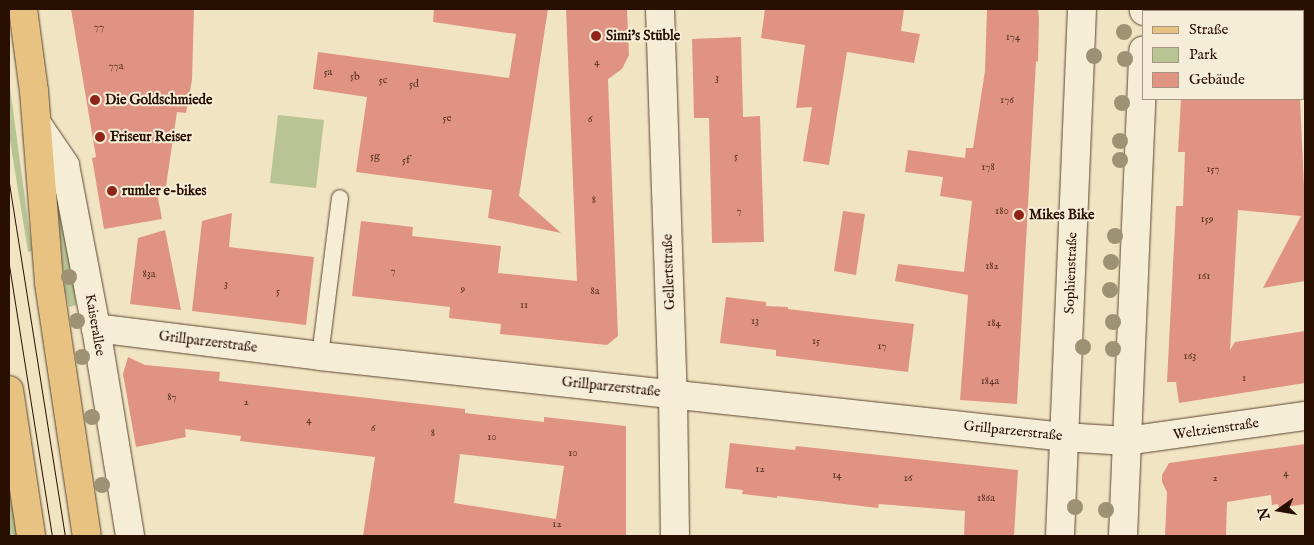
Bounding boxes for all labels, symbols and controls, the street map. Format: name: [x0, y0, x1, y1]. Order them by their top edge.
legend: [1142, 10, 1304, 100]
house number: 77: [94, 20, 104, 34]
text: Straße: [1189, 20, 1228, 39]
place label: Simi's Stüble: [606, 28, 680, 44]
marker: Simi's Stüble: [590, 30, 602, 42]
house number: 174: [1006, 30, 1020, 44]
text: Park: [1189, 45, 1218, 64]
house number: 4: [594, 55, 600, 69]
house number: 77a: [108, 59, 124, 73]
house number: 5a: [324, 65, 332, 79]
house number: 5b: [350, 69, 360, 83]
text: Gebäude: [1189, 70, 1245, 89]
house number: 3: [715, 71, 719, 85]
house number: 5c: [379, 73, 387, 87]
house number: 5d: [409, 77, 419, 91]
place label: Die Goldschmiede: [105, 92, 212, 108]
house number: 176: [1000, 93, 1014, 107]
marker: Die Goldschmiede: [89, 94, 101, 106]
house number: 5e: [442, 111, 452, 125]
house number: 6: [588, 112, 592, 126]
place label: Friseur Reiser: [110, 129, 192, 145]
marker: Friseur Reiser: [94, 131, 106, 143]
house number: 5g: [370, 149, 380, 163]
house number: 5: [734, 149, 738, 163]
house number: 5f: [402, 153, 410, 167]
house number: 178: [981, 160, 995, 174]
house number: 157: [1206, 162, 1220, 176]
place label: rumler e-bikes: [122, 183, 206, 199]
marker: rumler e-bikes: [106, 185, 118, 197]
house number: 8: [592, 193, 596, 207]
house number: 7: [736, 204, 742, 218]
house number: 180: [995, 204, 1009, 218]
place label: Mikes Bike: [1029, 207, 1095, 223]
marker: Mikes Bike: [1013, 209, 1025, 221]
house number: 159: [1201, 212, 1213, 226]
street label: Sophienstraße: [1061, 232, 1081, 314]
street label: Gellertstraße: [659, 234, 679, 310]
house number: 182: [985, 259, 999, 273]
house number: 7: [390, 264, 396, 278]
house number: 83a: [142, 267, 156, 281]
house number: 161: [1198, 269, 1210, 283]
house number: 3: [224, 277, 228, 291]
house number: 9: [461, 282, 465, 296]
house number: 5: [276, 284, 280, 298]
house number: 8a: [590, 284, 600, 298]
street label: Kaiserallee: [81, 293, 109, 357]
house number: 11: [520, 298, 528, 312]
house number: 13: [751, 314, 759, 328]
house number: 184: [987, 316, 1001, 330]
street label: Grillparzerstraße: [158, 328, 258, 356]
house number: 15: [812, 334, 820, 348]
house number: 17: [877, 339, 887, 353]
house number: 163: [1184, 349, 1196, 363]
house number: 1: [1242, 371, 1246, 385]
street label: Grillparzerstraße: [561, 373, 661, 401]
house number: 184a: [981, 374, 999, 388]
house number: 87: [167, 390, 177, 404]
house number: 2: [243, 395, 249, 409]
house number: 4: [306, 413, 312, 427]
street label: Weltzienstraße: [1172, 415, 1260, 443]
street label: Grillparzerstraße: [963, 417, 1063, 445]
house number: 6: [371, 421, 375, 435]
house number: 8: [431, 426, 435, 440]
house number: 10: [487, 430, 497, 444]
house number: 10: [568, 446, 578, 460]
house number: 12: [755, 462, 765, 476]
house number: 4: [1283, 466, 1289, 480]
house number: 14: [832, 468, 842, 482]
house number: 16: [904, 471, 912, 485]
house number: 2: [1212, 471, 1218, 485]
north arrow: [1254, 485, 1304, 535]
house number: 186a: [977, 491, 995, 505]
text: N: [1254, 505, 1275, 521]
house number: 12: [552, 517, 562, 531]

